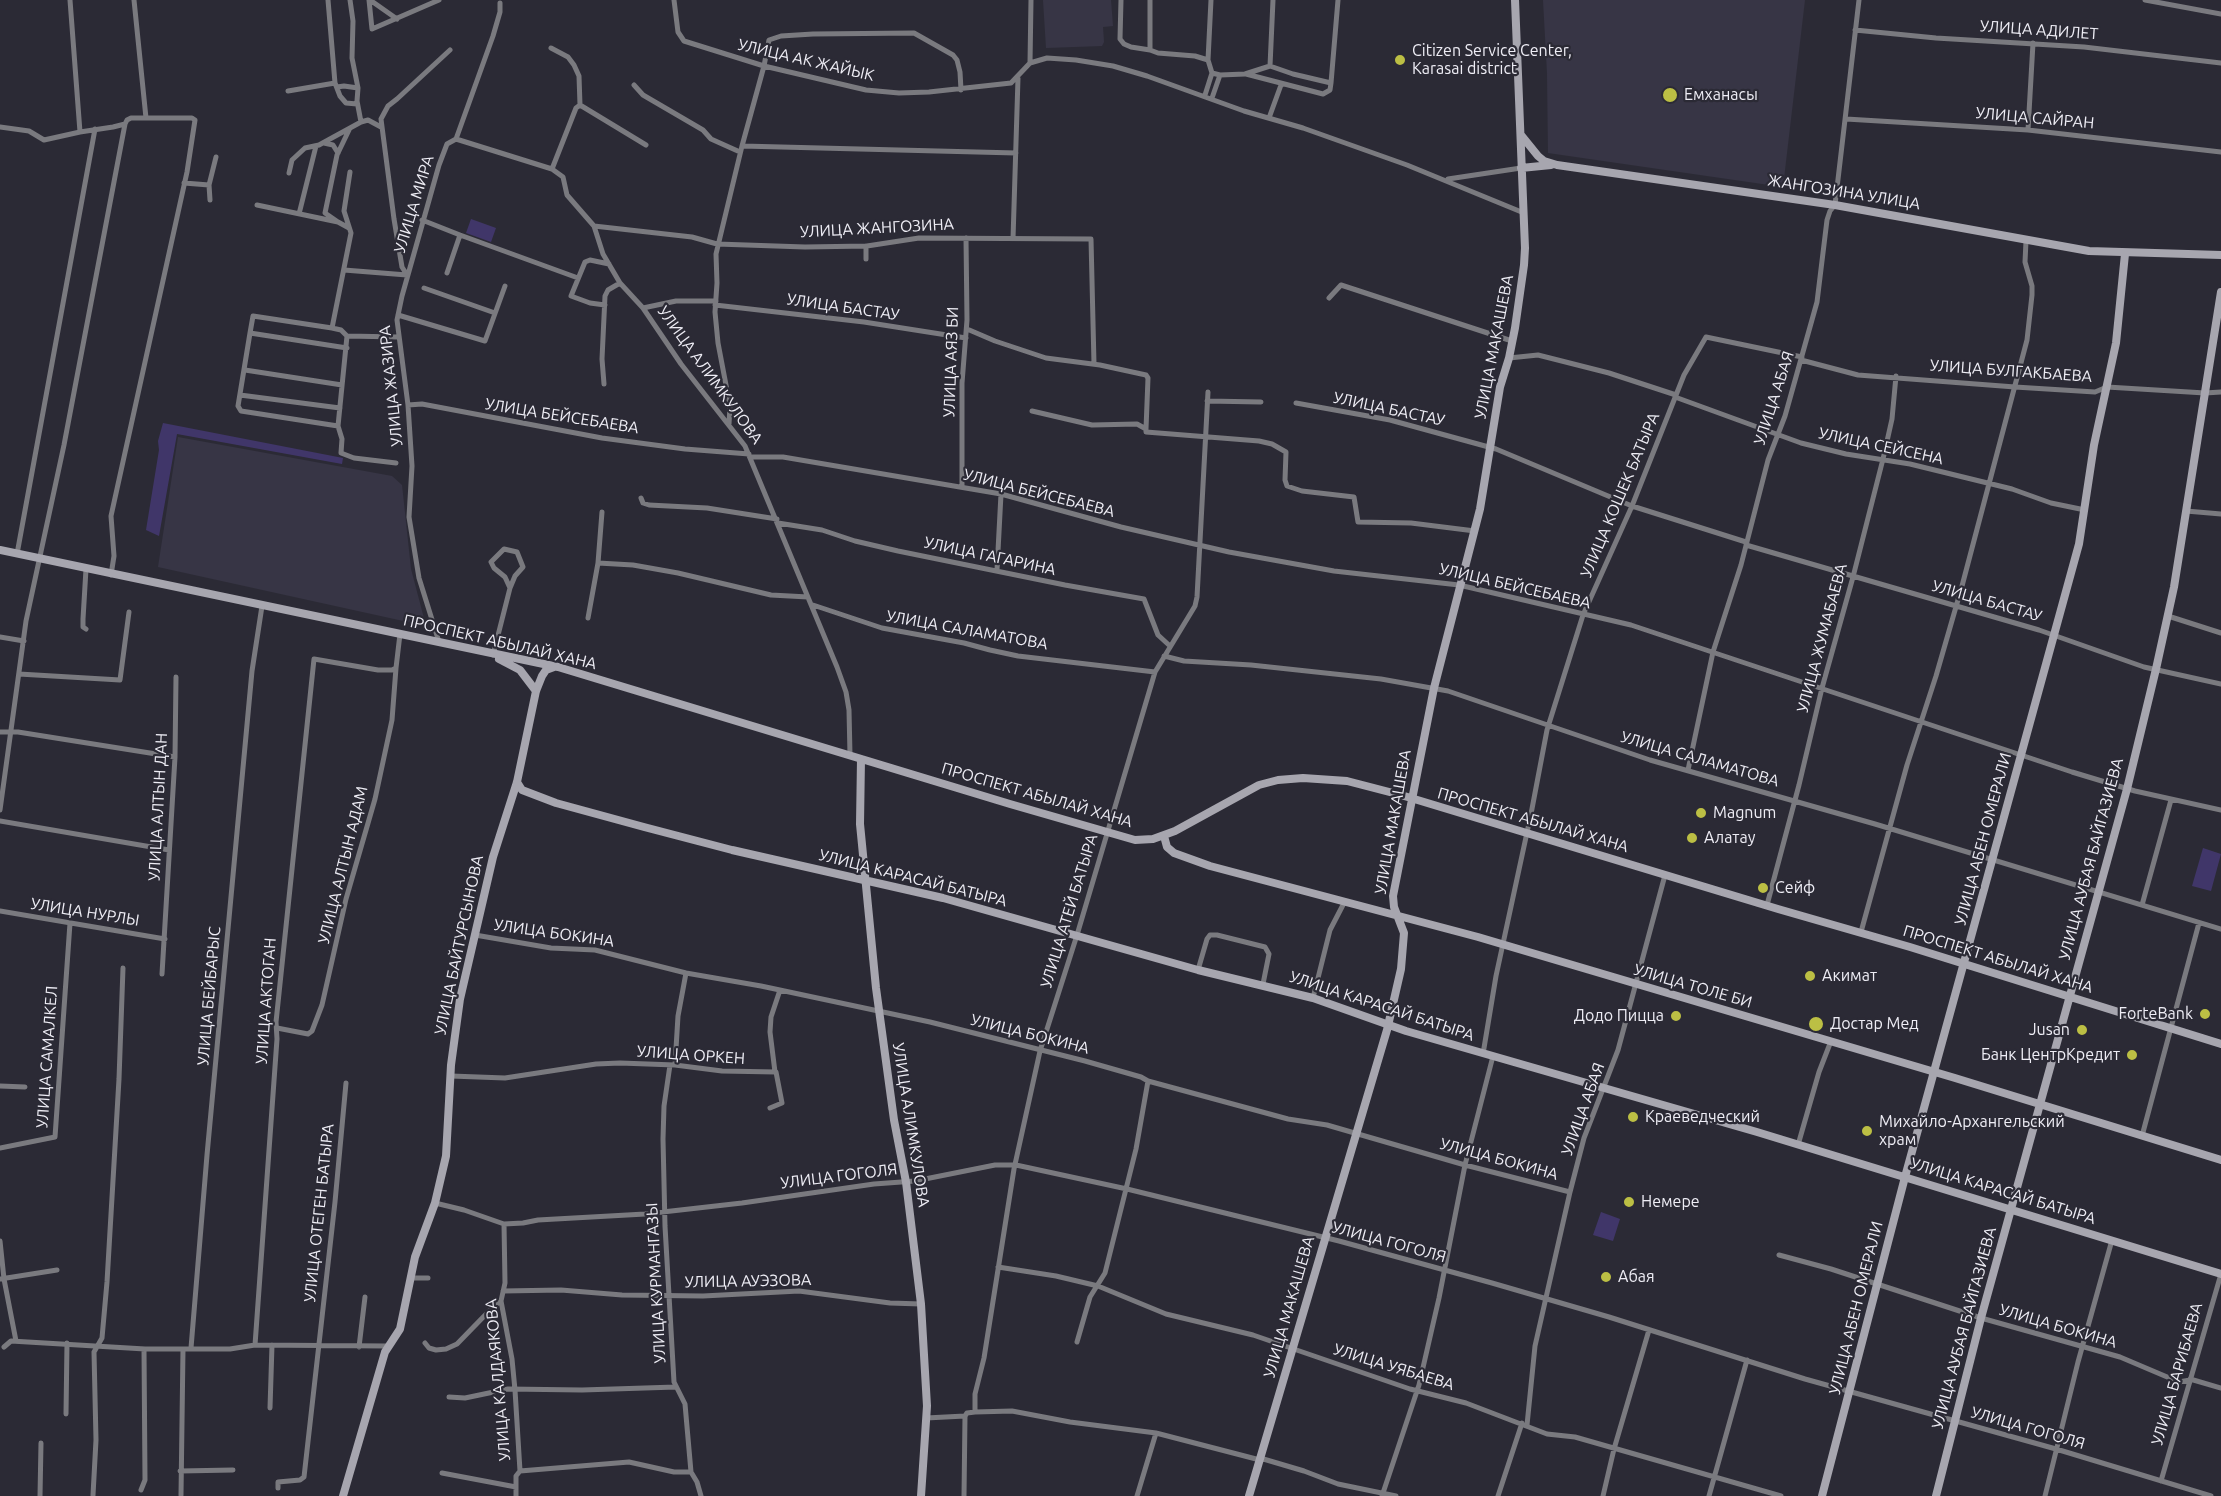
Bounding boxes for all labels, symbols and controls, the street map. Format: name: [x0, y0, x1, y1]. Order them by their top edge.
street label: УЛИЦА АДИЛЕТ: [1979, 16, 2099, 44]
street label: УЛИЦА АК ЖАЙЫК: [736, 35, 876, 85]
place label: Citizen Service Center, Karasai district: [1412, 41, 1572, 79]
marker: Citizen Service Center, Karasai district: [1393, 53, 1407, 67]
place label: Емханасы: [1684, 85, 1758, 105]
marker: Емханасы: [1661, 86, 1679, 104]
street label: УЛИЦА САЙРАН: [1975, 103, 2095, 133]
street label: УЛИЦА МИРА: [390, 153, 438, 255]
street label: ЖАНГОЗИНА УЛИЦА: [1766, 170, 1922, 214]
street label: УЛИЦА ЖАНГОЗИНА: [800, 214, 954, 242]
street label: УЛИЦА МАКАШЕВА: [1471, 273, 1517, 421]
street label: УЛИЦА БАСТАУ: [786, 290, 900, 324]
street label: УЛИЦА АЛИМКУЛОВА: [653, 302, 767, 448]
street label: УЛИЦА АЯЗ БИ: [939, 306, 963, 418]
street label: УЛИЦА ЖАЗИРА: [375, 325, 407, 447]
street label: УЛИЦА АБАЯ: [1750, 349, 1798, 447]
street label: УЛИЦА БУЛГАКБАЕВА: [1929, 356, 2093, 386]
street label: УЛИЦА БАСТАУ: [1332, 388, 1446, 430]
street label: УЛИЦА БЕЙСЕБАЕВА: [484, 394, 640, 438]
street label: УЛИЦА КОШЕК БАТЫРА: [1577, 410, 1663, 580]
street label: УЛИЦА СЕЙСЕНА: [1817, 423, 1945, 469]
street label: УЛИЦА БЕЙСЕБАЕВА: [961, 465, 1117, 521]
street label: УЛИЦА ГАГАРИНА: [922, 533, 1058, 579]
street label: УЛИЦА БЕЙСЕБАЕВА: [1437, 559, 1593, 613]
street label: УЛИЦА ЖУМАБАЕВА: [1793, 561, 1851, 715]
street label: УЛИЦА БАСТАУ: [1930, 576, 2044, 626]
street label: УЛИЦА САЛАМАТОВА: [885, 606, 1049, 654]
street label: ПРОСПЕКТ АБЫЛАЙ ХАНА: [401, 610, 599, 674]
street label: УЛИЦА САЛАМАТОВА: [1619, 727, 1781, 791]
street label: УЛИЦА АЛТЫН ДАН: [145, 732, 171, 882]
street label: УЛИЦА МАКАШЕВА: [1371, 748, 1415, 896]
street label: УЛИЦА АБЕН ОМЕРАЛИ: [1951, 751, 2015, 927]
street label: УЛИЦА АУБАЯ БАЙГАЗИЕВА: [2055, 756, 2127, 962]
street label: ПРОСПЕКТ АБЫЛАЙ ХАНА: [939, 759, 1135, 831]
street label: УЛИЦА АЛТЫН АДАМ: [314, 784, 372, 946]
street label: ПРОСПЕКТ АБЫЛАЙ ХАНА: [1435, 784, 1631, 856]
place label: Magnum: [1713, 803, 1776, 823]
marker: Magnum: [1694, 806, 1708, 820]
place label: Алатау: [1704, 828, 1755, 848]
marker: Алатау: [1685, 831, 1699, 845]
street label: УЛИЦА АТЕЙ БАТЫРА: [1036, 832, 1102, 990]
street label: УЛИЦА КАРАСАЙ БАТЫРА: [817, 845, 1009, 911]
street label: УЛИЦА БАЙТУРСЫНОВА: [431, 853, 487, 1037]
place label: Сейф: [1775, 878, 1815, 898]
marker: Сейф: [1756, 881, 1770, 895]
street label: УЛИЦА НУРЛЫ: [29, 894, 141, 930]
street label: УЛИЦА БОКИНА: [493, 915, 615, 951]
street label: ПРОСПЕКТ АБЫЛАЙ ХАНА: [1901, 921, 2095, 997]
street label: УЛИЦА БЕЙБАРЫС: [193, 926, 225, 1066]
street label: УЛИЦА АКТОГАН: [252, 937, 280, 1065]
street label: УЛИЦА ТОЛЕ БИ: [1632, 960, 1754, 1012]
place label: Акимат: [1822, 966, 1877, 986]
street label: УЛИЦА КАРАСАЙ БАТЫРА: [1287, 967, 1477, 1045]
marker: Акимат: [1803, 969, 1817, 983]
street label: УЛИЦА САМАЛКЕЛ: [32, 985, 62, 1129]
place label: ForteBank: [2118, 1004, 2193, 1024]
place label: Додо Пицца: [1574, 1006, 1664, 1026]
marker: ForteBank: [2198, 1007, 2212, 1021]
marker: Додо Пицца: [1669, 1009, 1683, 1023]
street label: УЛИЦА БОКИНА: [969, 1010, 1091, 1058]
place label: Достар Мед: [1830, 1014, 1919, 1034]
marker: Достар Мед: [1807, 1015, 1825, 1033]
place label: Jusan: [2029, 1020, 2070, 1040]
marker: Jusan: [2075, 1023, 2089, 1037]
street label: УЛИЦА ОРКЕН: [636, 1042, 746, 1068]
street label: УЛИЦА АЛИМКУЛОВА: [889, 1042, 933, 1208]
place label: Банк ЦентрКредит: [1981, 1045, 2120, 1065]
marker: Банк ЦентрКредит: [2125, 1048, 2139, 1062]
street label: УЛИЦА АБАЯ: [1557, 1060, 1609, 1158]
place label: Краеведческий: [1645, 1107, 1760, 1127]
marker: Краеведческий: [1626, 1110, 1640, 1124]
place label: Михайло-Архангельский храм: [1879, 1112, 2065, 1150]
street label: УЛИЦА ОТЕГЕН БАТЫРА: [300, 1123, 338, 1303]
marker: Михайло-Архангельский храм: [1860, 1124, 1874, 1138]
street label: УЛИЦА БОКИНА: [1438, 1134, 1560, 1184]
street label: УЛИЦА КАРАСАЙ БАТЫРА: [1908, 1154, 2098, 1228]
street label: УЛИЦА ГОГОЛЯ: [780, 1159, 898, 1193]
place label: Немере: [1641, 1192, 1700, 1212]
marker: Немере: [1622, 1195, 1636, 1209]
street label: УЛИЦА КУРМАНГАЗЫ: [642, 1202, 670, 1364]
street label: УЛИЦА ГОГОЛЯ: [1330, 1218, 1448, 1266]
street label: УЛИЦА АБЕН ОМЕРАЛИ: [1825, 1219, 1887, 1397]
street label: УЛИЦА АУБАЯ БАЙГАЗИЕВА: [1928, 1225, 2000, 1431]
street label: УЛИЦА МАКАШЕВА: [1260, 1234, 1318, 1380]
place label: Абая: [1618, 1267, 1655, 1287]
street label: УЛИЦА АУЭЗОВА: [684, 1270, 812, 1292]
marker: Абая: [1599, 1270, 1613, 1284]
street label: УЛИЦА КАЛДАЯКОВА: [481, 1298, 515, 1462]
street label: УЛИЦА БОКИНА: [1997, 1300, 2119, 1352]
street label: УЛИЦА БАРИБАЕВА: [2147, 1300, 2207, 1448]
street label: УЛИЦА УЯБАЕВА: [1331, 1340, 1457, 1394]
street label: УЛИЦА ГОГОЛЯ: [1969, 1403, 2087, 1453]

